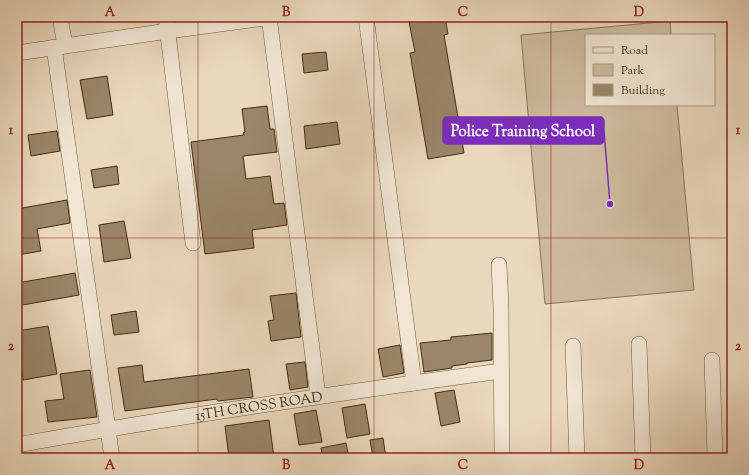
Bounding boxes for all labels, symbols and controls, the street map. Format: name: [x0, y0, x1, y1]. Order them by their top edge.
text: A: [105, 4, 116, 22]
text: B: [282, 4, 291, 22]
text: C: [458, 4, 468, 22]
text: D: [634, 4, 644, 22]
legend: [585, 34, 715, 106]
text: Road: [621, 42, 648, 60]
text: Park: [621, 62, 644, 80]
text: Building: [621, 82, 665, 100]
callout: Police Training School: [443, 117, 604, 144]
text: 1: [9, 122, 14, 140]
text: Police Training School: [451, 122, 596, 143]
text: 1: [736, 122, 741, 140]
text: 2: [8, 338, 15, 356]
text: 2: [735, 338, 742, 356]
street label: 15TH CROSS ROAD: [194, 388, 324, 427]
text: A: [105, 457, 116, 475]
text: B: [282, 457, 291, 475]
text: C: [458, 457, 468, 475]
text: D: [634, 457, 644, 475]

